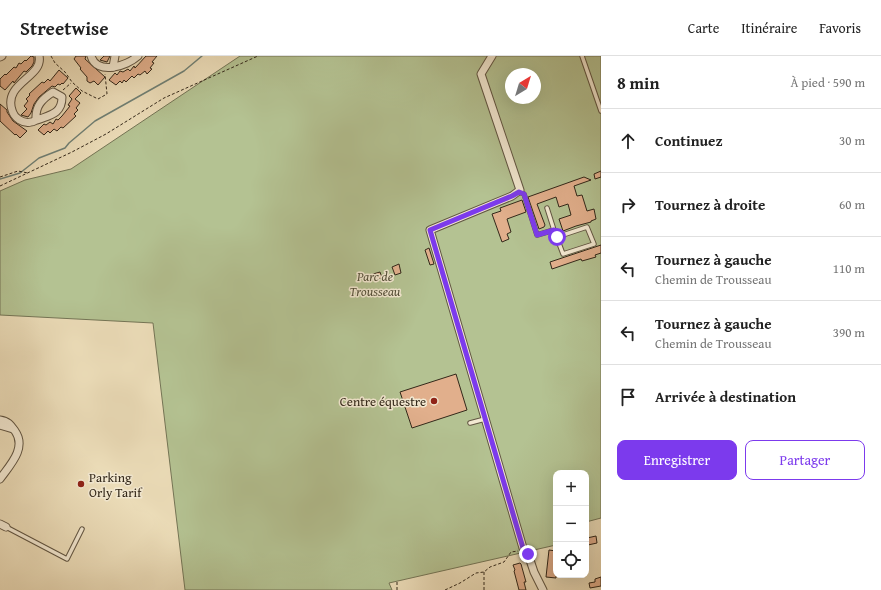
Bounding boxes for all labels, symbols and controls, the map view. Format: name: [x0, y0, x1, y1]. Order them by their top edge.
text: Streetwise: [20, 14, 109, 42]
text: Carte: [688, 18, 719, 38]
text: Itinéraire: [741, 18, 797, 38]
text: Favoris: [819, 18, 861, 38]
north arrow: [505, 68, 541, 104]
text: 8 min: [617, 70, 659, 95]
text: À pied · 590 m: [790, 73, 865, 92]
icon: ahead: [617, 130, 639, 152]
text: Continuez: [655, 130, 723, 151]
text: 30 m: [839, 131, 865, 150]
icon: right: [617, 194, 639, 216]
text: Tournez à droite: [655, 194, 765, 215]
text: 60 m: [839, 195, 865, 214]
route start: [548, 228, 566, 246]
text: Tournez à gauche: [655, 249, 772, 270]
icon: left: [617, 258, 639, 280]
text: 110 m: [833, 259, 865, 278]
park label: Parc de Trousseau: [349, 267, 401, 301]
text: Chemin de Trousseau: [655, 270, 772, 289]
text: Tournez à gauche: [655, 313, 772, 334]
icon: left: [617, 322, 639, 344]
text: 390 m: [833, 323, 865, 342]
text: Chemin de Trousseau: [655, 334, 772, 353]
icon: arrive: [617, 386, 639, 408]
text: Arrivée à destination: [655, 386, 796, 407]
place label: Centre équestre: [340, 392, 426, 411]
marker: Centre équestre: [429, 396, 439, 406]
button: Enregistrer: [617, 440, 737, 480]
button: Partager: [745, 440, 865, 480]
place label: Parking Orly Tarif: [89, 468, 143, 502]
map controls: [553, 470, 589, 578]
button: +: [553, 470, 589, 506]
marker: Parking Orly Tarif: [76, 479, 86, 489]
button: −: [553, 506, 589, 542]
button: locate: [553, 542, 589, 578]
route end: [519, 545, 537, 563]

